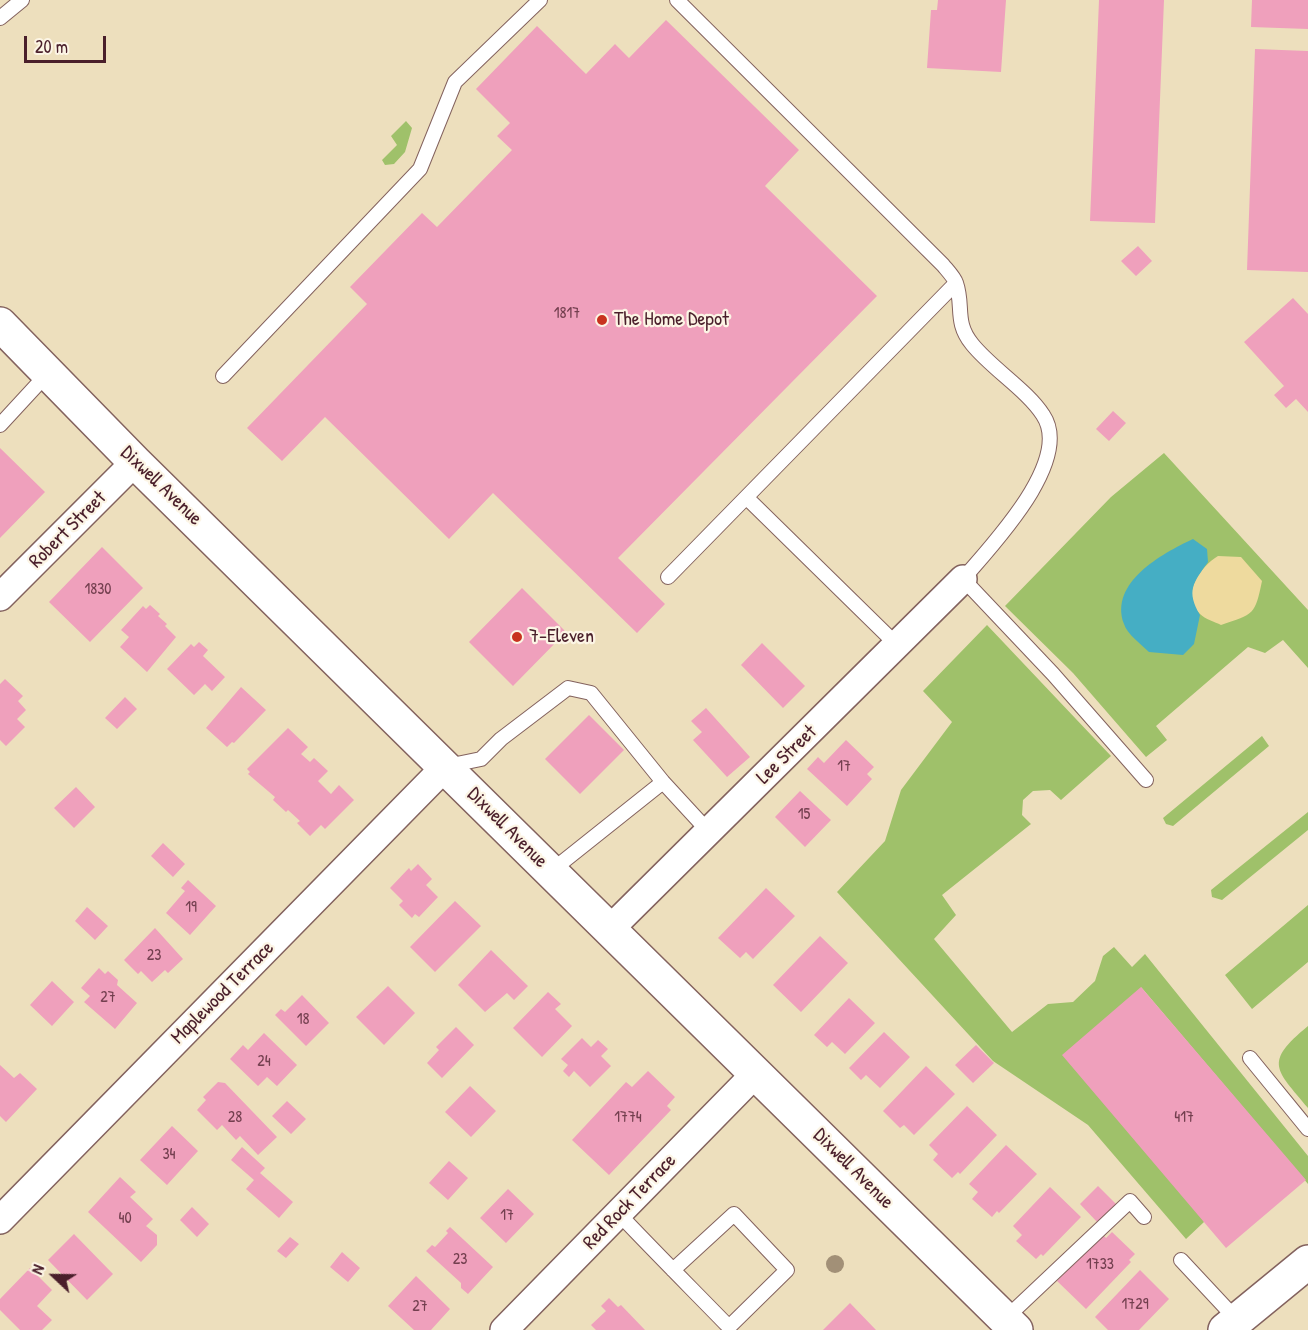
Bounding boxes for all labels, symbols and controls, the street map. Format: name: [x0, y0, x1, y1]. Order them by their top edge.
scale bar: [27, 24, 110, 62]
text: 20 m: [35, 34, 68, 59]
house number: 1817: [554, 304, 580, 324]
place label: The Home Depot: [614, 308, 729, 332]
marker: The Home Depot: [595, 313, 609, 327]
street label: Dixwell Avenue: [115, 441, 207, 531]
street label: Robert Street: [24, 486, 112, 574]
house number: 1830: [84, 580, 112, 600]
place label: 7-Eleven: [529, 625, 594, 649]
marker: 7-Eleven: [510, 630, 524, 644]
street label: Lee Street: [752, 720, 822, 790]
house number: 17: [837, 757, 851, 777]
street label: Dixwell Avenue: [462, 783, 552, 873]
house number: 15: [798, 805, 810, 825]
house number: 19: [185, 898, 197, 918]
street label: Maplewood Terrace: [167, 937, 279, 1049]
house number: 23: [147, 946, 161, 966]
house number: 27: [100, 988, 116, 1008]
house number: 18: [297, 1010, 309, 1030]
house number: 24: [257, 1052, 271, 1072]
house number: 28: [228, 1108, 242, 1128]
house number: 1774: [614, 1108, 642, 1128]
house number: 417: [1174, 1108, 1194, 1128]
street label: Dixwell Avenue: [808, 1124, 898, 1214]
house number: 34: [162, 1145, 176, 1165]
street label: Red Rock Terrace: [578, 1149, 682, 1255]
house number: 17: [500, 1206, 514, 1226]
house number: 40: [118, 1209, 132, 1229]
north arrow: [24, 1246, 84, 1306]
house number: 23: [453, 1250, 467, 1270]
house number: 1733: [1086, 1255, 1114, 1275]
text: N: [26, 1261, 49, 1277]
house number: 1729: [1121, 1295, 1149, 1315]
house number: 27: [412, 1297, 428, 1317]

